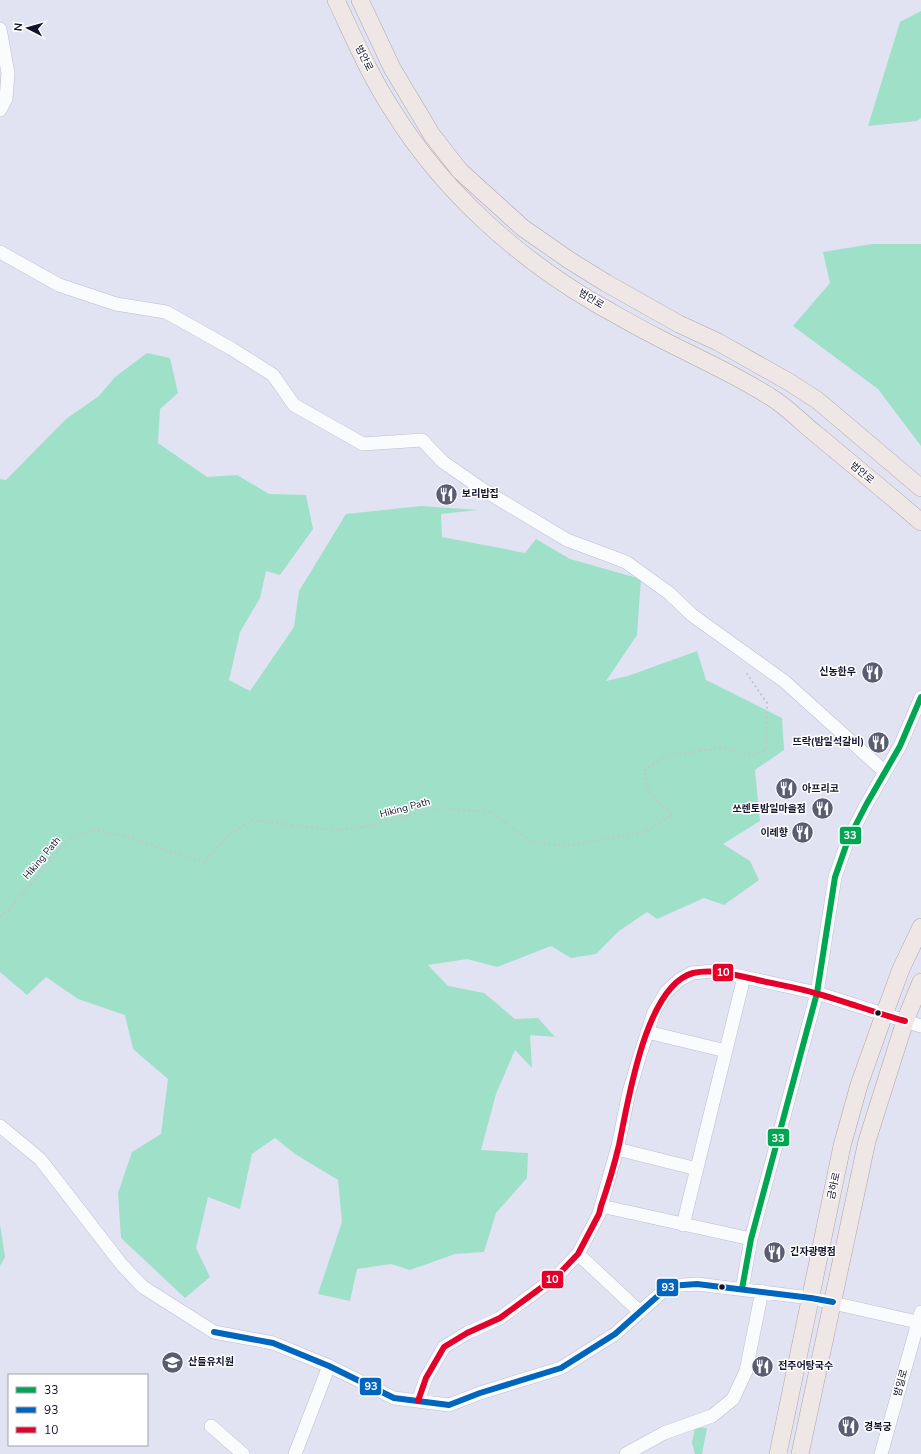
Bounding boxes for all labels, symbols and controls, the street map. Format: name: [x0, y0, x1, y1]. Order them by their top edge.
north arrow: [8, 8, 48, 48]
text: N: [11, 22, 26, 32]
street label: 범안로: [352, 43, 376, 73]
street label: 범안로: [576, 286, 606, 312]
street label: 범안로: [847, 459, 877, 487]
restaurant icon: 보리밥집: [433, 481, 459, 507]
place label: 보리밥집: [462, 487, 499, 501]
restaurant icon: 신농한우: [859, 659, 885, 685]
place label: 신농한우: [819, 665, 856, 679]
restaurant icon: 뜨락(밤일석갈비): [866, 729, 892, 755]
place label: 뜨락(밤일석갈비): [792, 735, 864, 749]
restaurant icon: 아프리코: [774, 776, 800, 802]
place label: 아프리코: [802, 782, 839, 796]
street label: Hiking Path: [378, 795, 432, 821]
restaurant icon: 쏘렌토밤일마을점: [809, 796, 835, 822]
place label: 쏘렌토밤일마을점: [732, 802, 806, 816]
restaurant icon: 이레향: [790, 820, 816, 846]
place label: 이레향: [760, 826, 788, 840]
line badge: 33: [839, 826, 862, 845]
text: 33: [843, 828, 857, 843]
street label: Hiking Path: [20, 834, 64, 882]
line badge: 10: [712, 963, 734, 982]
text: 10: [716, 965, 730, 980]
unlabelled marker: [873, 1008, 883, 1018]
line badge: 33: [767, 1128, 790, 1147]
text: 33: [771, 1131, 785, 1146]
street label: 금하로: [824, 1171, 844, 1201]
restaurant icon: 긴자광명점: [762, 1239, 788, 1265]
place label: 긴자광명점: [790, 1245, 836, 1259]
line badge: 10: [541, 1270, 564, 1289]
text: 10: [545, 1272, 559, 1287]
line badge: 93: [656, 1278, 679, 1297]
text: 93: [661, 1280, 675, 1295]
unlabelled marker: [717, 1282, 727, 1292]
school or university icon: 산들유치원: [160, 1349, 186, 1375]
restaurant icon: 전주어탕국수: [749, 1353, 775, 1379]
place label: 산들유치원: [188, 1355, 234, 1369]
place label: 전주어탕국수: [778, 1359, 833, 1373]
street label: 밤일로: [891, 1368, 911, 1398]
legend: [8, 1374, 148, 1446]
line badge: 93: [359, 1377, 382, 1396]
text: 93: [364, 1379, 378, 1394]
text: 33: [44, 1382, 58, 1398]
text: 93: [44, 1402, 58, 1418]
restaurant icon: 경복궁: [836, 1414, 862, 1440]
place label: 경복궁: [864, 1420, 892, 1434]
text: 10: [44, 1422, 58, 1438]

